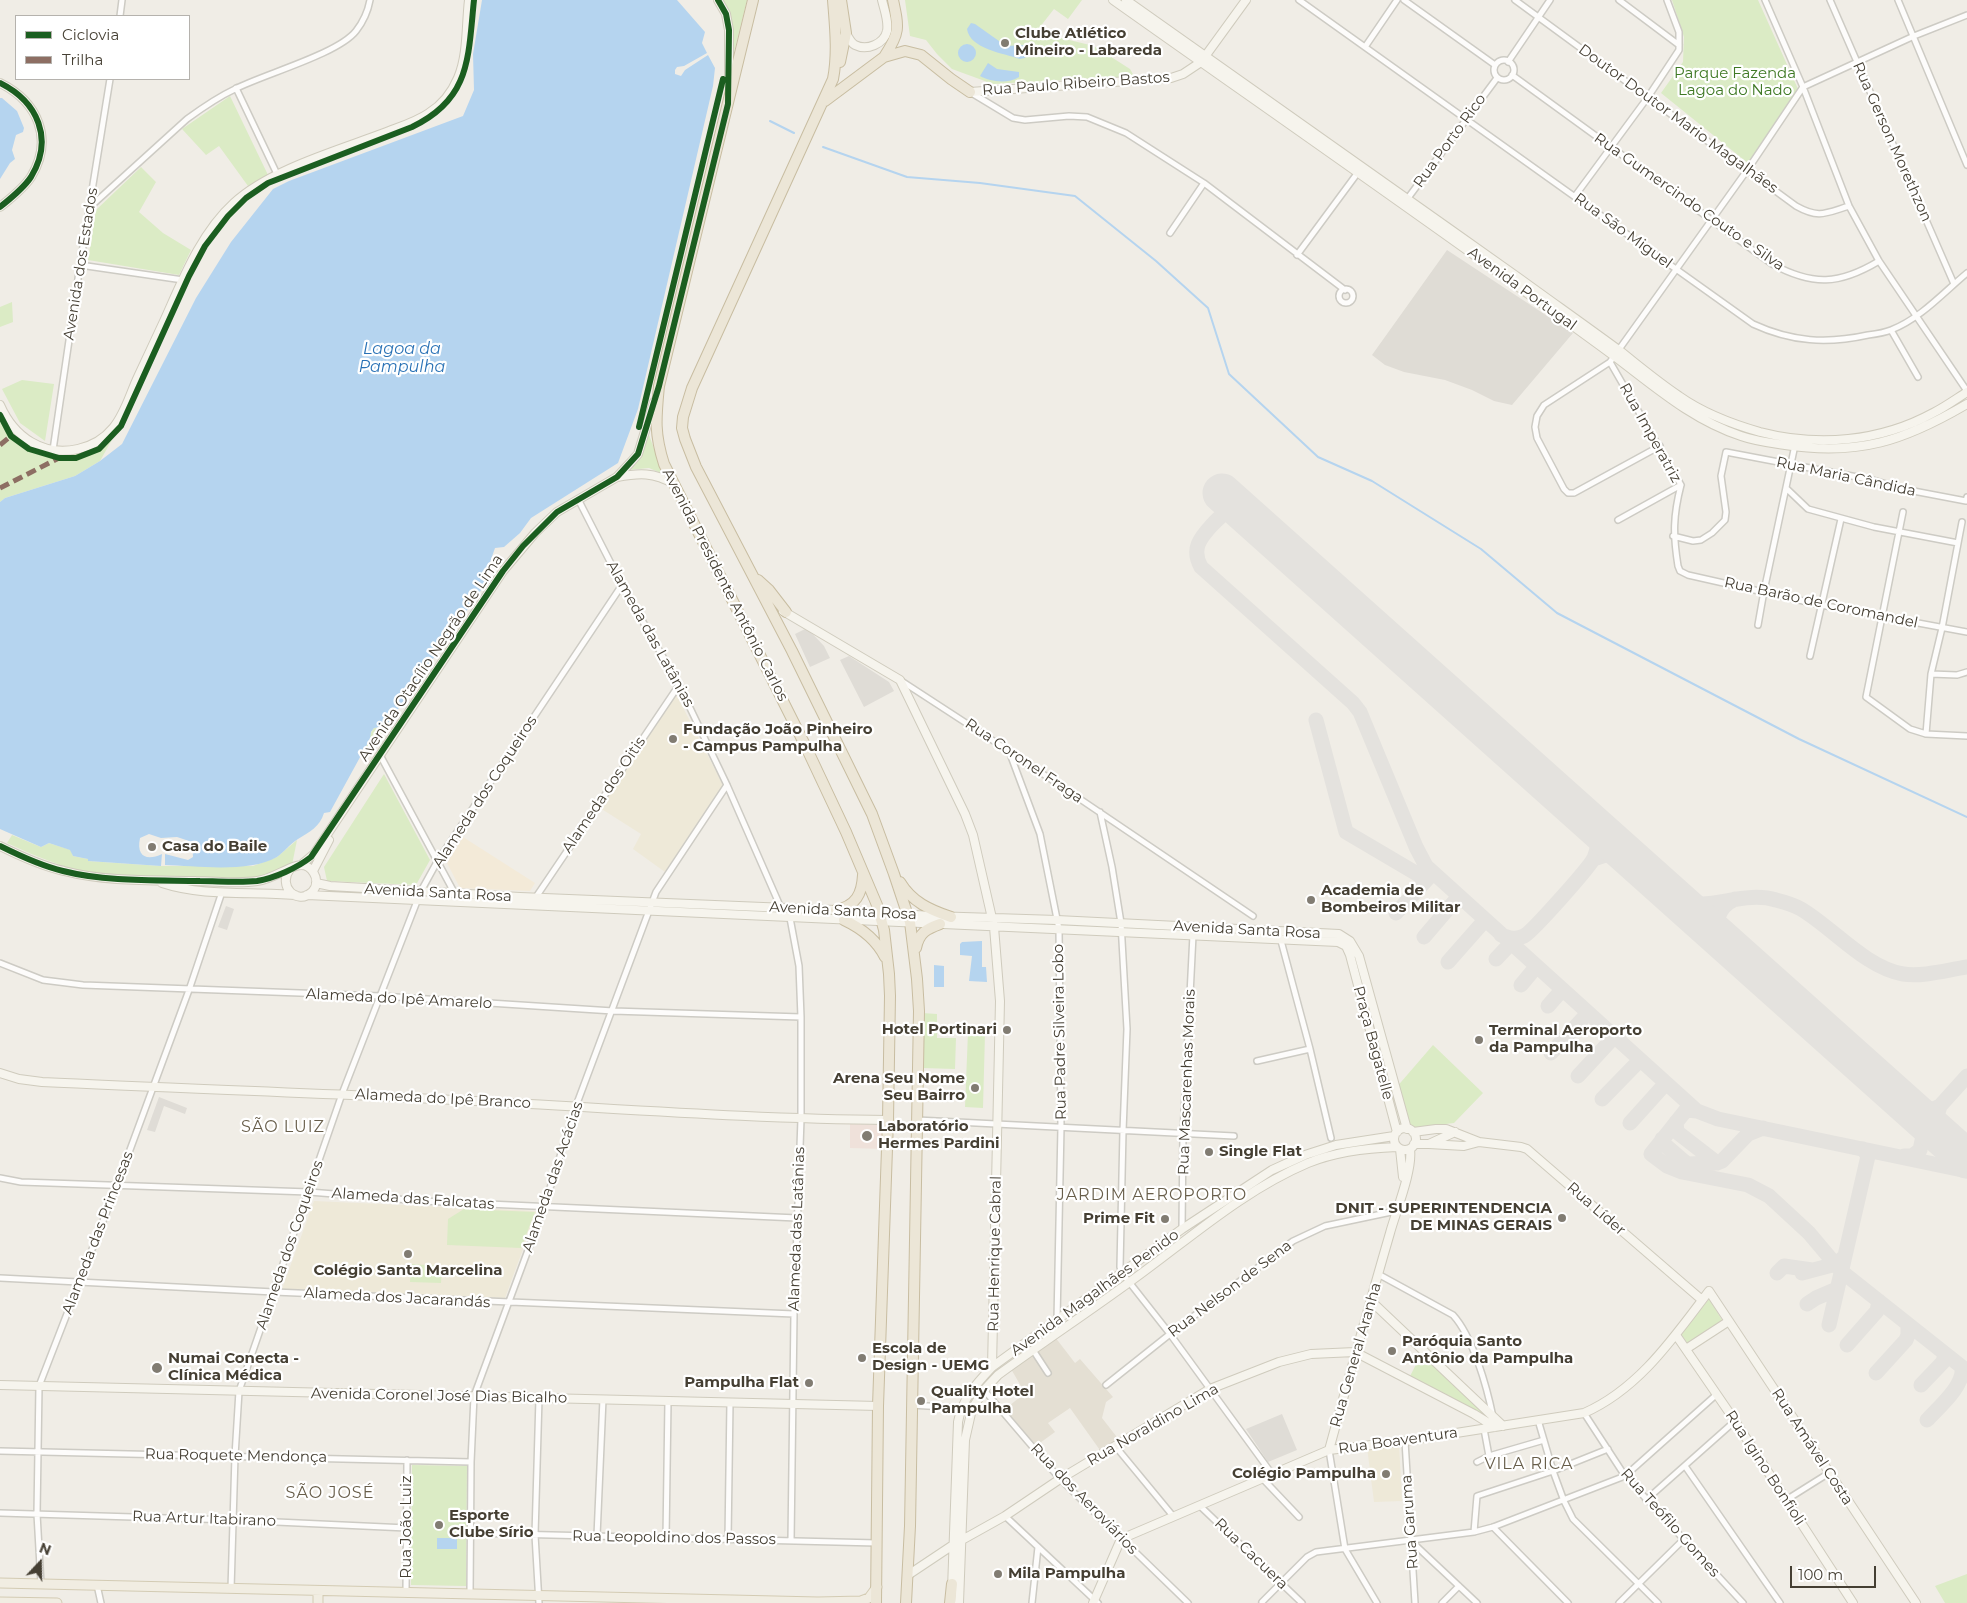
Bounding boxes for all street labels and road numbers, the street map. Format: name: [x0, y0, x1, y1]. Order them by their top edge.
street label: Doutor Doutor Mario Magalhães: [1575, 41, 1781, 197]
street label: Rua Gerson Morethzon: [1849, 59, 1935, 225]
street label: Rua Paulo Ribeiro Bastos: [982, 68, 1170, 100]
street label: Rua Porto Rico: [1410, 91, 1490, 191]
street label: Rua Gumercindo Couto e Silva: [1590, 129, 1788, 275]
street label: Avenida dos Estados: [60, 187, 102, 341]
street label: Rua São Miguel: [1570, 189, 1676, 273]
street label: Avenida Portugal: [1464, 244, 1580, 334]
street label: Rua Imperatriz: [1615, 380, 1685, 486]
street label: Rua Maria Cândida: [1775, 453, 1917, 501]
street label: Avenida Presidente Antônio Carlos: [658, 466, 792, 704]
street label: Avenida Otacílio Negrão de Lima: [355, 551, 507, 765]
street label: Alameda das Latânias: [602, 558, 698, 710]
street label: Rua Barão de Coromandel: [1722, 574, 1920, 632]
street label: Alameda dos Coqueiros: [429, 712, 541, 872]
street label: Rua Coronel Fraga: [962, 715, 1086, 807]
street label: Alameda dos Oitis: [558, 733, 650, 857]
street label: Avenida Santa Rosa: [364, 880, 512, 906]
street label: Avenida Santa Rosa: [769, 898, 917, 924]
street label: Avenida Santa Rosa: [1173, 917, 1321, 943]
street label: Rua Padre Silveira Lobo: [1049, 944, 1071, 1120]
street label: Praça Bagatelle: [1349, 984, 1397, 1102]
street label: Alameda do Ipê Amarelo: [305, 985, 493, 1013]
street label: Rua Mascarenhas Morais: [1175, 989, 1199, 1175]
street label: Alameda do Ipê Branco: [355, 1085, 531, 1113]
street label: Alameda das Acácias: [519, 1099, 587, 1255]
street label: Alameda das Latânias: [785, 1146, 809, 1312]
street label: Alameda das Princesas: [59, 1149, 137, 1317]
street label: Alameda dos Coqueiros: [253, 1158, 327, 1332]
street label: Rua Henrique Cabral: [985, 1176, 1005, 1332]
street label: Rua Líder: [1563, 1179, 1629, 1239]
street label: Alameda das Falcatas: [331, 1184, 495, 1214]
street label: Avenida Magalhães Penido: [1007, 1226, 1183, 1360]
street label: Rua Nelson de Sena: [1165, 1237, 1295, 1341]
street label: Rua General Aranha: [1327, 1280, 1385, 1430]
street label: Alameda dos Jacarandás: [303, 1284, 491, 1312]
street label: Rua Noraldino Lima: [1084, 1380, 1222, 1470]
street label: Avenida Coronel José Dias Bicalho: [311, 1385, 567, 1407]
street label: Rua Amável Costa: [1768, 1385, 1856, 1509]
street label: Rua Igino Bonfioli: [1721, 1407, 1809, 1529]
street label: Rua Boaventura: [1337, 1424, 1459, 1458]
street label: Rua dos Aeroviários: [1026, 1440, 1142, 1558]
street label: Rua Roquete Mendonça: [145, 1445, 327, 1467]
street label: Rua Teófilo Gomes: [1617, 1465, 1723, 1581]
street label: Rua Garuma: [1398, 1474, 1422, 1570]
street label: Rua João Luiz: [398, 1475, 416, 1579]
street label: Rua Artur Itabirano: [132, 1507, 276, 1531]
street label: Rua Cacuera: [1211, 1515, 1291, 1593]
street label: Rua Leopoldino dos Passos: [572, 1527, 776, 1549]

